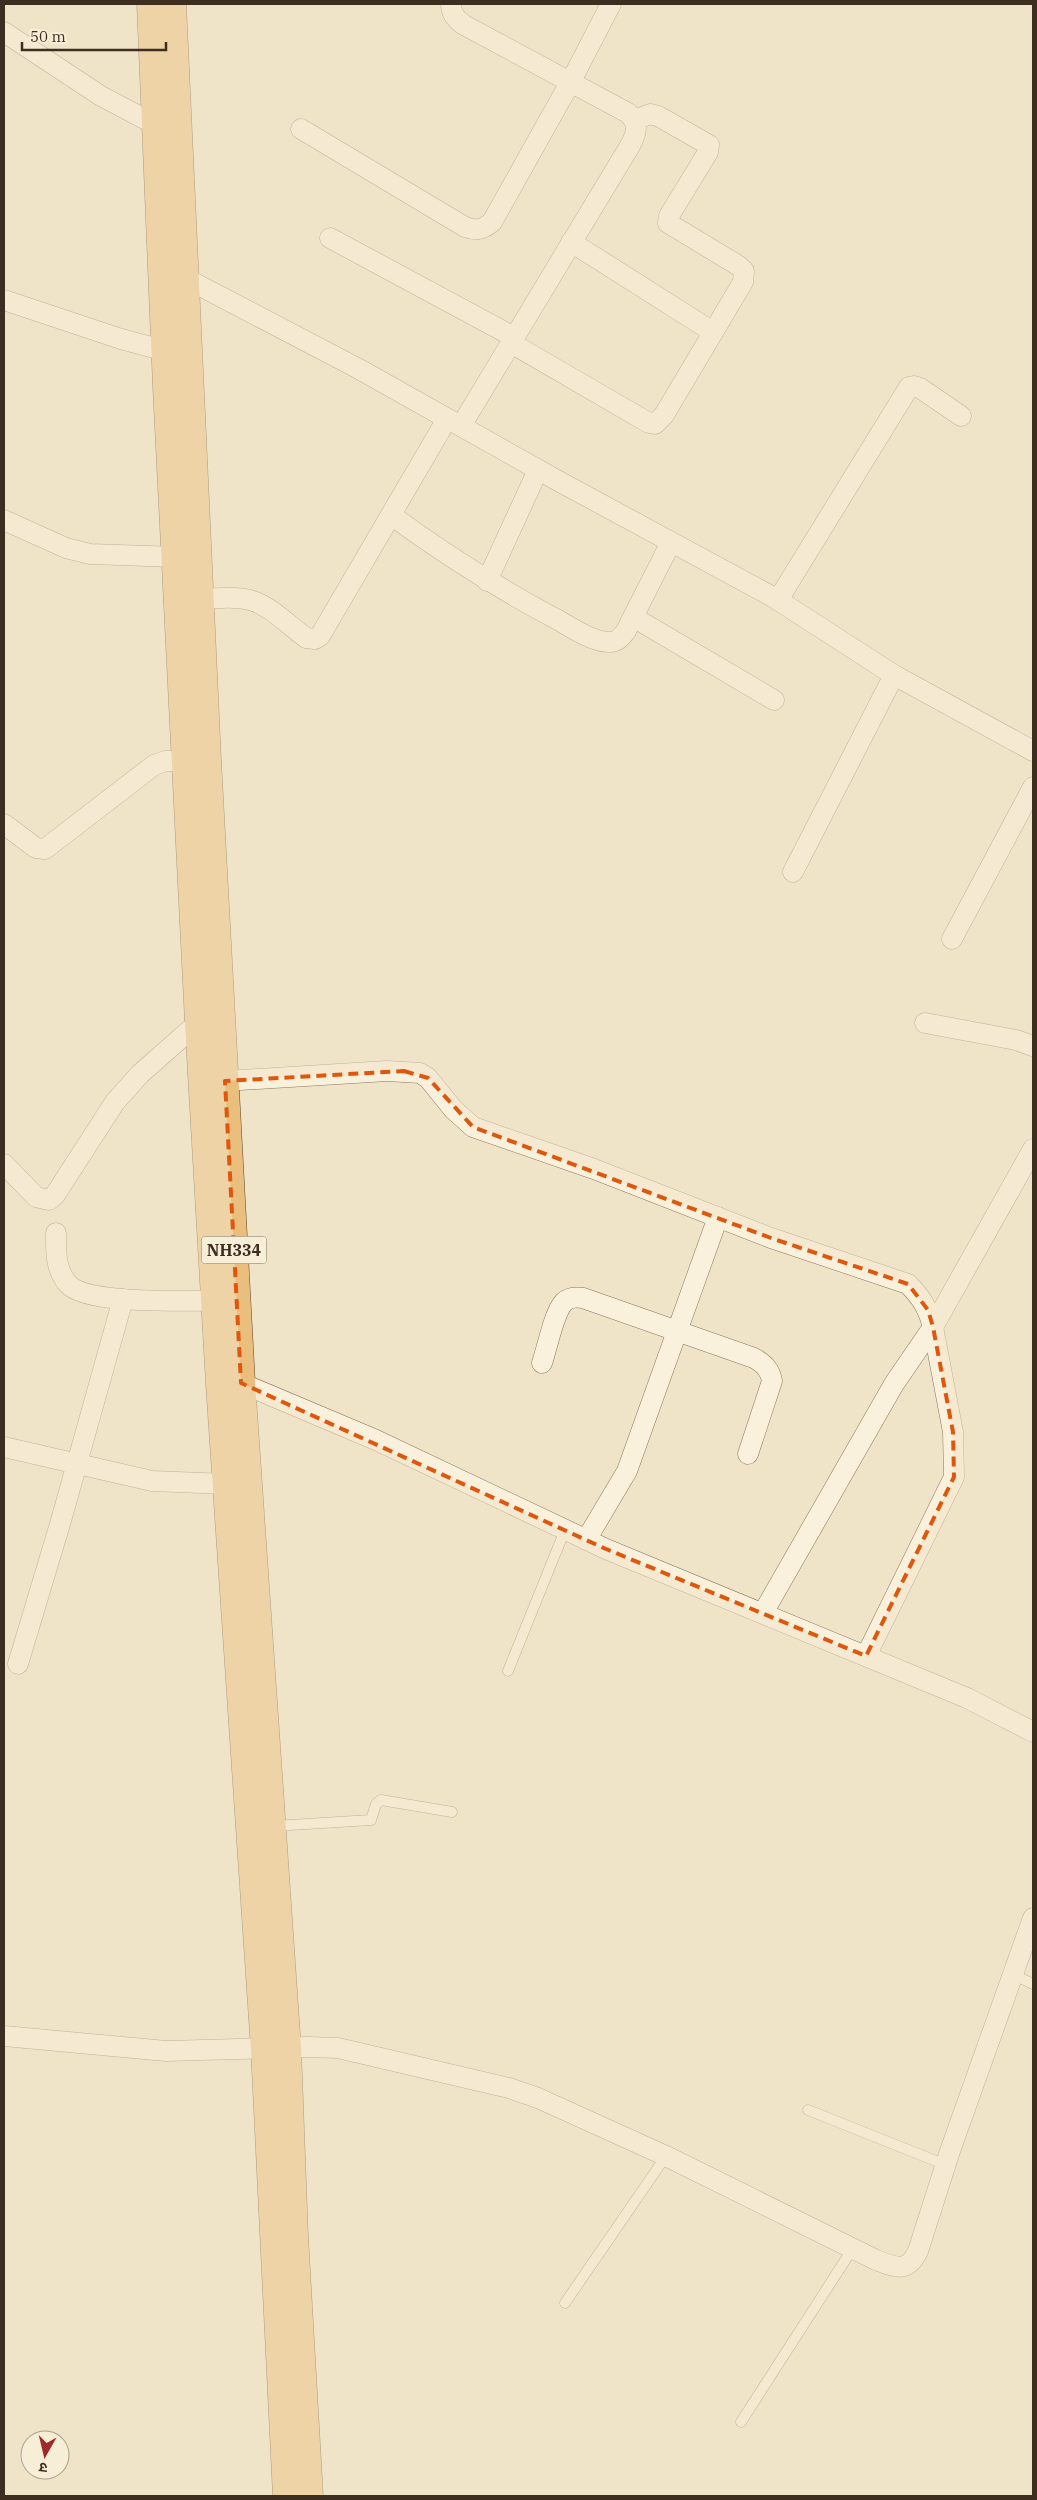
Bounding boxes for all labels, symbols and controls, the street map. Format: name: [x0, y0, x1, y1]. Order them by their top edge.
scale bar: [22, 20, 166, 52]
text: 50 m: [30, 27, 66, 46]
road number: NH334: [202, 1236, 266, 1264]
north arrow: [20, 2430, 70, 2480]
text: उ: [37, 2458, 49, 2477]

